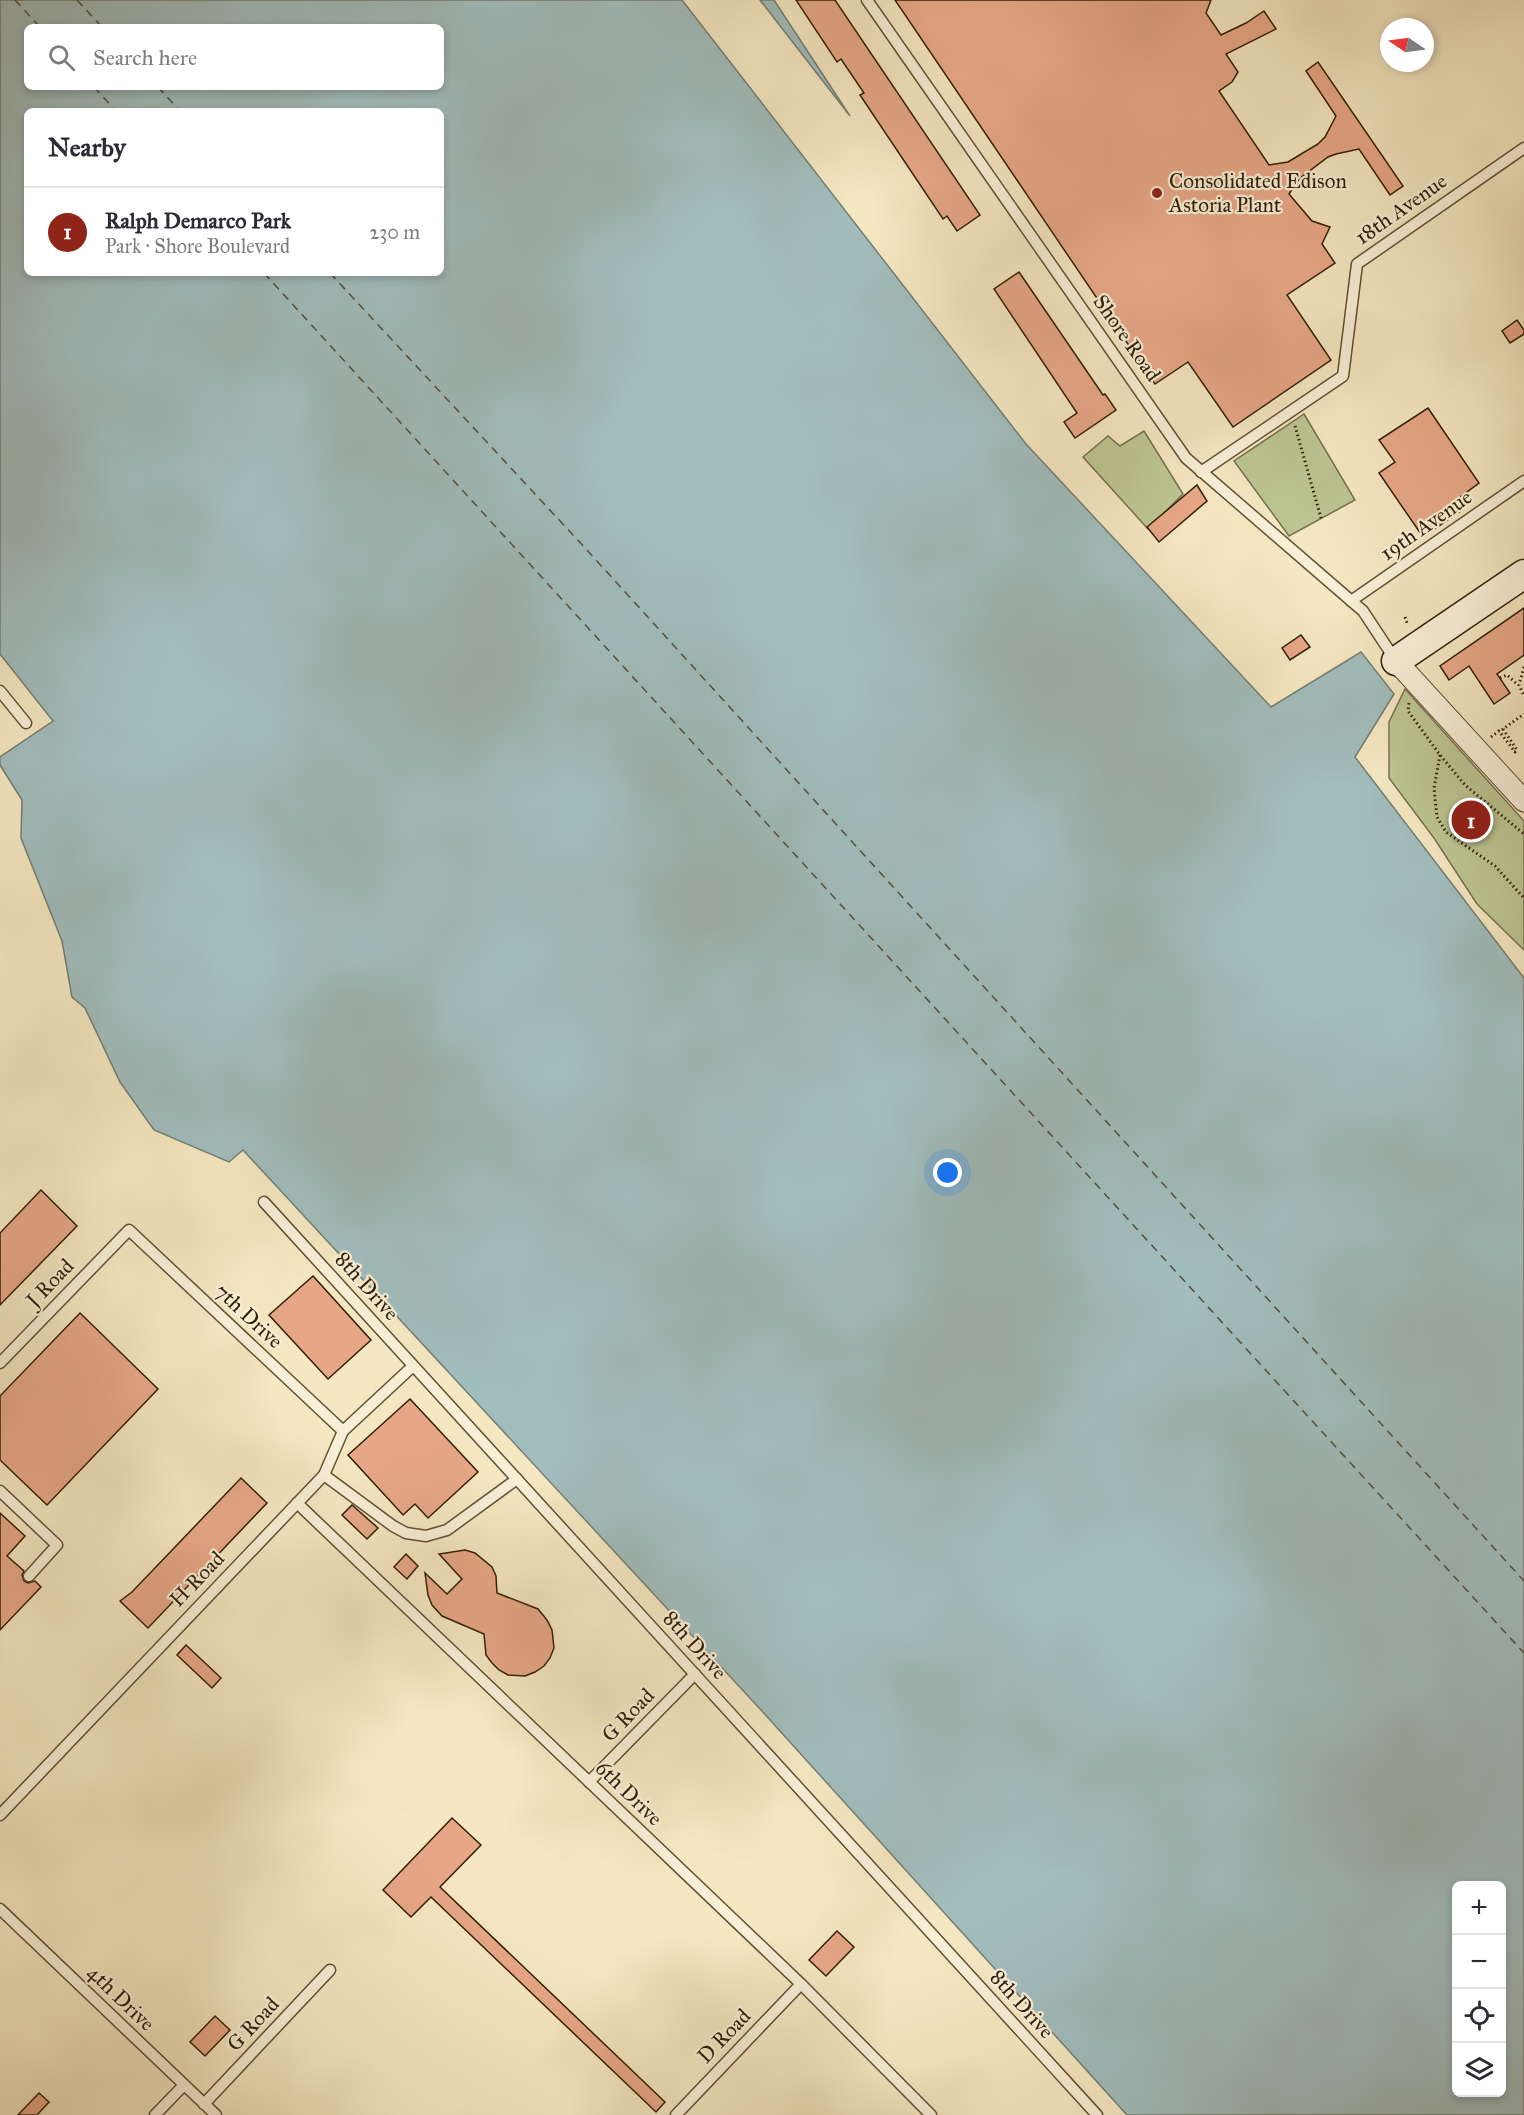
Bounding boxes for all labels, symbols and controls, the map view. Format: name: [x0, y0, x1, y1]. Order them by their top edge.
north arrow: [1380, 18, 1434, 72]
search box: [24, 24, 444, 90]
icon: search: [45, 41, 78, 74]
text: Search here: [93, 44, 197, 71]
text: Nearby: [48, 131, 126, 163]
place label: Consolidated Edison Astoria Plant: [1168, 168, 1347, 218]
street label: 18th Avenue: [1350, 168, 1452, 250]
marker: Consolidated Edison Astoria Plant: [1150, 186, 1164, 200]
text: Ralph Demarco Park: [105, 207, 291, 234]
text: 1: [64, 220, 71, 244]
text: 230 m: [369, 220, 420, 244]
text: Park · Shore Boulevard: [105, 234, 290, 258]
street label: Shore Road: [1088, 290, 1167, 387]
street label: 19th Avenue: [1375, 484, 1477, 566]
pin: 1: [1452, 798, 1490, 842]
your location: [933, 1158, 962, 1187]
street label: 8th Drive: [329, 1246, 405, 1326]
street label: J Road: [19, 1253, 80, 1314]
street label: 7th Drive: [210, 1278, 289, 1354]
street label: H Road: [164, 1545, 230, 1612]
street label: 8th Drive: [657, 1605, 733, 1685]
street label: G Road: [596, 1682, 660, 1747]
street label: 6th Drive: [590, 1755, 668, 1831]
map controls: [1452, 1881, 1506, 2097]
button: +: [1452, 1881, 1506, 1935]
button: −: [1452, 1935, 1506, 1989]
street label: 4th Drive: [82, 1960, 160, 2037]
street label: 8th Drive: [984, 1964, 1060, 2044]
button: locate: [1452, 1989, 1506, 2043]
street label: G Road: [221, 1991, 285, 2056]
street label: D Road: [692, 2003, 757, 2069]
button: layers: [1452, 2043, 1506, 2097]

